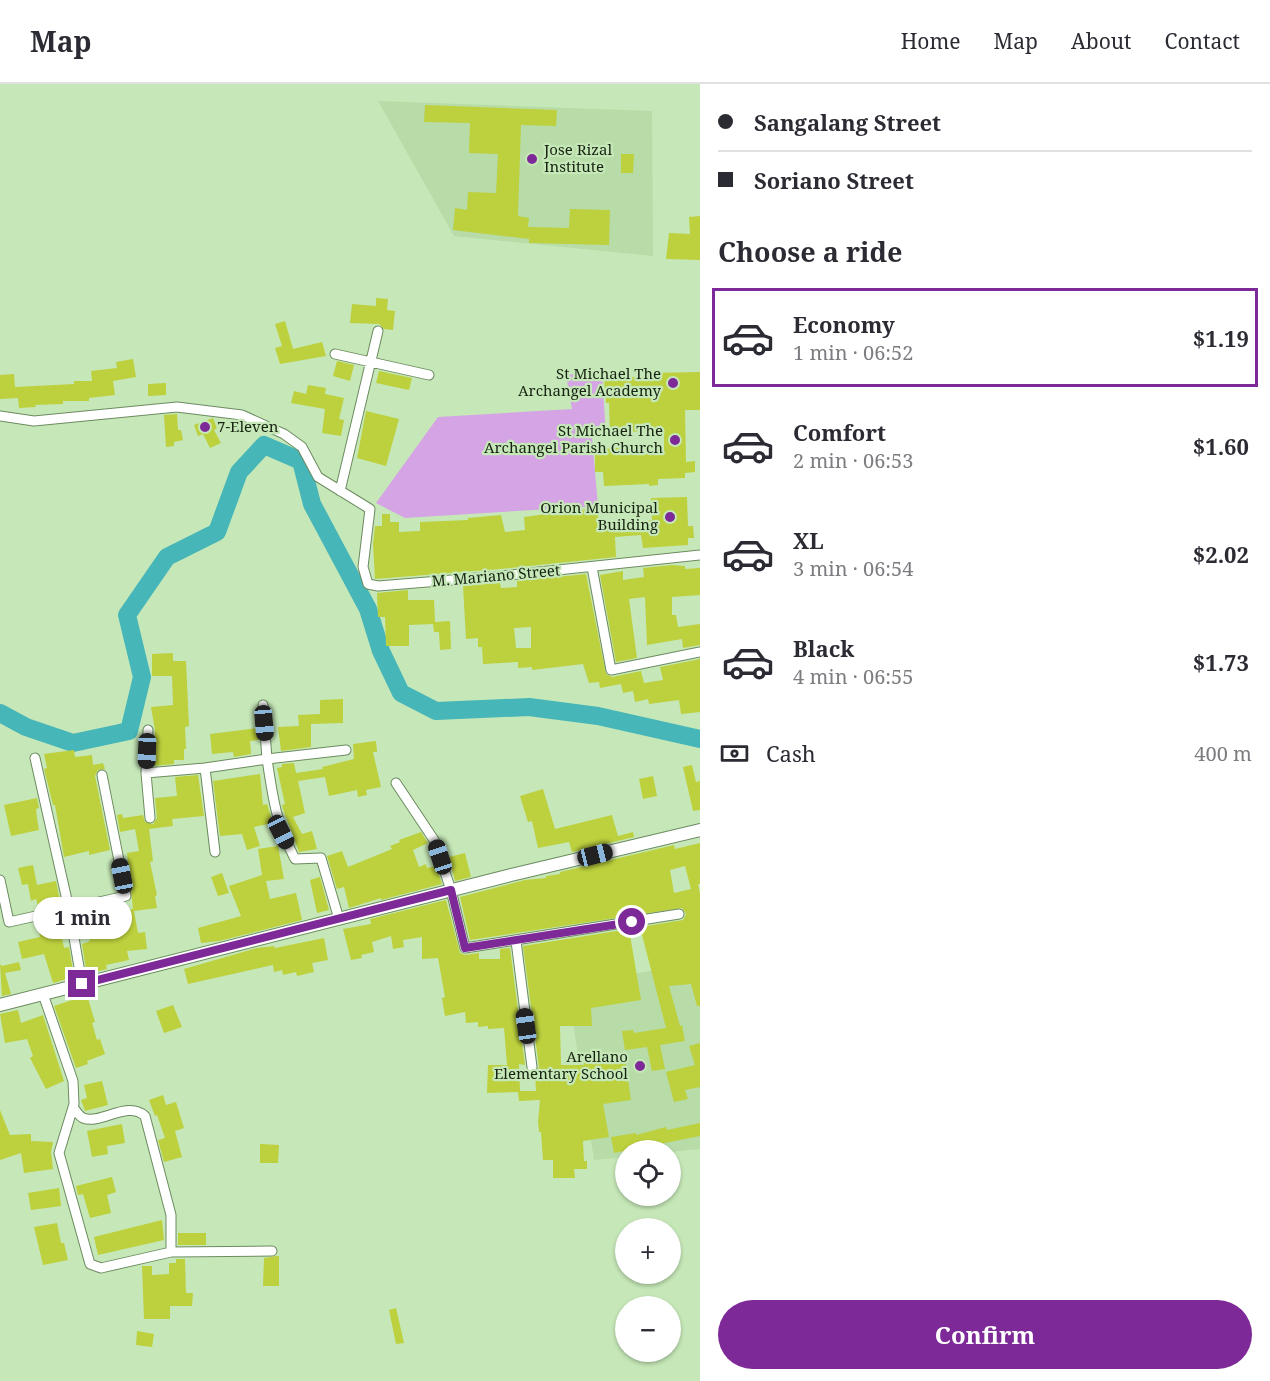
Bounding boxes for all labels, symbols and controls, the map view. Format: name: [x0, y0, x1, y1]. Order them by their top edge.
text: Map: [30, 22, 92, 60]
text: Home: [901, 27, 961, 55]
text: Map: [994, 27, 1038, 55]
text: About: [1071, 27, 1132, 55]
text: Contact: [1165, 27, 1240, 55]
text: Sangalang Street: [754, 107, 941, 137]
place label: Jose Rizal Institute: [543, 139, 612, 176]
marker: Jose Rizal Institute: [525, 152, 539, 166]
text: Soriano Street: [754, 165, 914, 195]
text: Choose a ride: [718, 233, 903, 270]
text: Economy: [793, 309, 895, 339]
icon: car: [721, 311, 775, 365]
text: $1.19: [1193, 323, 1249, 353]
text: 1 min · 06:52: [793, 339, 913, 366]
place label: St Michael The Archangel Academy: [518, 363, 662, 400]
marker: St Michael The Archangel Academy: [666, 376, 680, 390]
place label: 7-Eleven: [217, 416, 279, 436]
text: Comfort: [793, 417, 886, 447]
icon: car: [721, 419, 775, 473]
marker: 7-Eleven: [198, 420, 212, 434]
place label: St Michael The Archangel Parish Church: [484, 420, 663, 457]
text: $1.60: [1193, 431, 1249, 461]
marker: St Michael The Archangel Parish Church: [668, 433, 682, 447]
text: 2 min · 06:53: [793, 447, 913, 474]
place label: Orion Municipal Building: [540, 497, 658, 534]
marker: Orion Municipal Building: [663, 510, 677, 524]
text: XL: [793, 525, 824, 555]
icon: car: [721, 527, 775, 581]
text: $2.02: [1193, 539, 1249, 569]
text: 3 min · 06:54: [793, 555, 913, 582]
street label: M. Mariano Street: [431, 559, 561, 591]
text: Black: [793, 633, 854, 663]
icon: car: [721, 635, 775, 689]
text: $1.73: [1193, 647, 1249, 677]
text: 4 min · 06:55: [793, 663, 913, 690]
car: [253, 704, 275, 742]
car: [137, 733, 157, 769]
icon: cash: [718, 737, 751, 770]
text: Cash: [766, 738, 816, 768]
text: 400 m: [1194, 740, 1252, 767]
car: [265, 812, 297, 852]
car: [426, 837, 454, 877]
car: [575, 842, 615, 868]
car: [110, 857, 134, 895]
callout: 1 min: [32, 897, 132, 939]
text: 1 min: [54, 904, 111, 931]
route start: [618, 908, 645, 935]
route end: [68, 970, 95, 997]
car: [515, 1007, 537, 1045]
place label: Arellano Elementary School: [494, 1046, 628, 1083]
marker: Arellano Elementary School: [633, 1059, 647, 1073]
map controls: [615, 1140, 681, 1362]
button: locate: [615, 1140, 681, 1206]
button: +: [615, 1218, 681, 1284]
button: −: [615, 1296, 681, 1362]
button: Confirm: [718, 1300, 1252, 1369]

